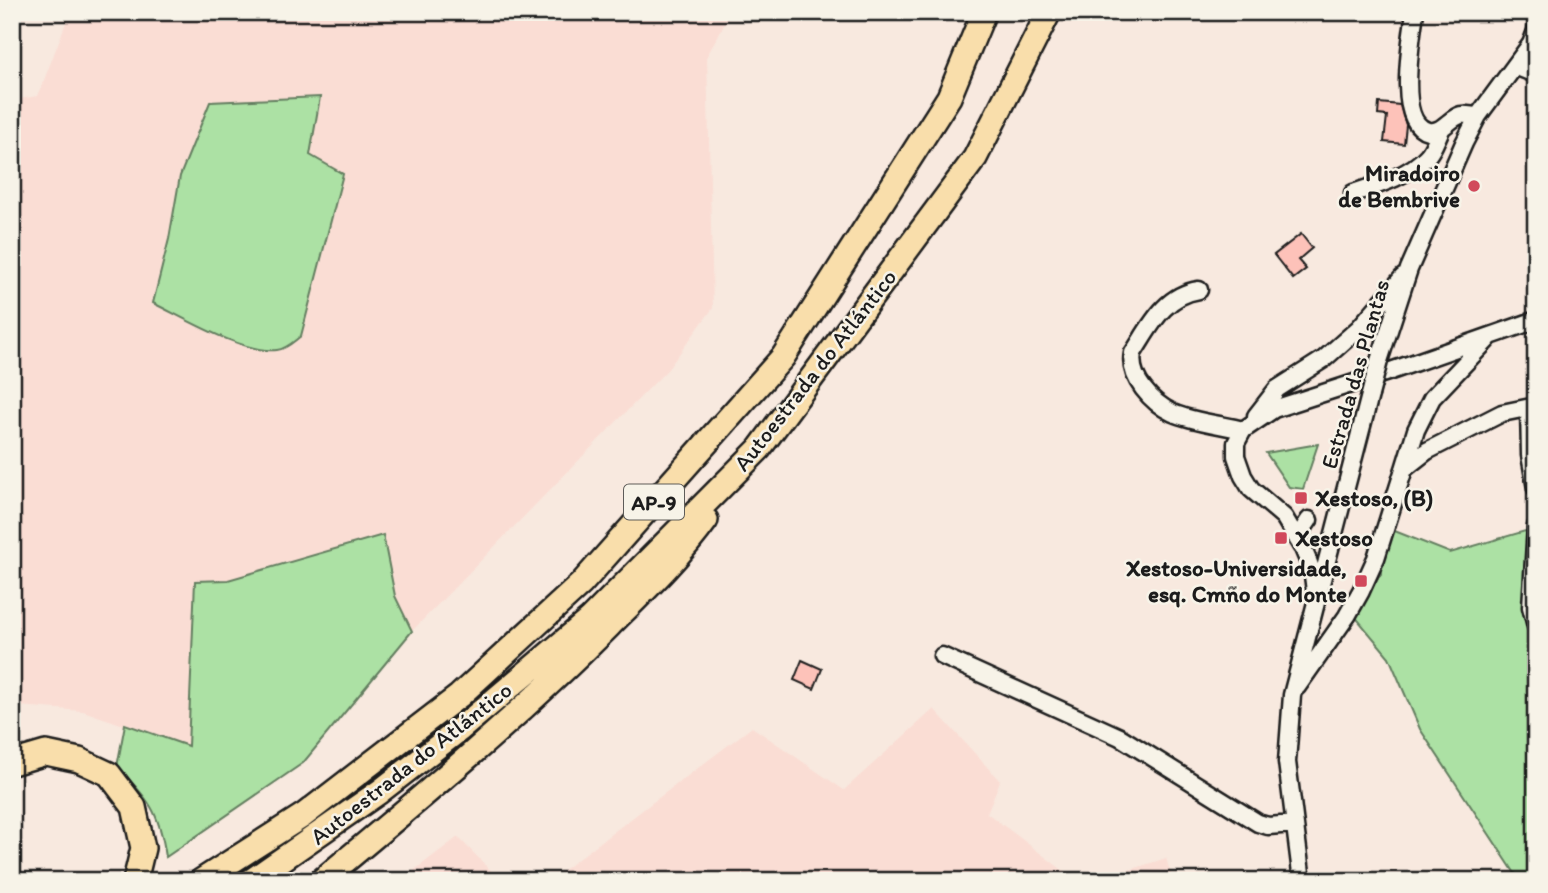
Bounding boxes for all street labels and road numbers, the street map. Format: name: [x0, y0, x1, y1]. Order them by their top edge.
street label: Autoestrada do Atlántico: [728, 264, 902, 476]
street label: Estrada das Plantas: [1315, 276, 1395, 472]
road number: AP-9: [624, 484, 684, 520]
street label: Autoestrada do Atlántico: [305, 676, 517, 850]

